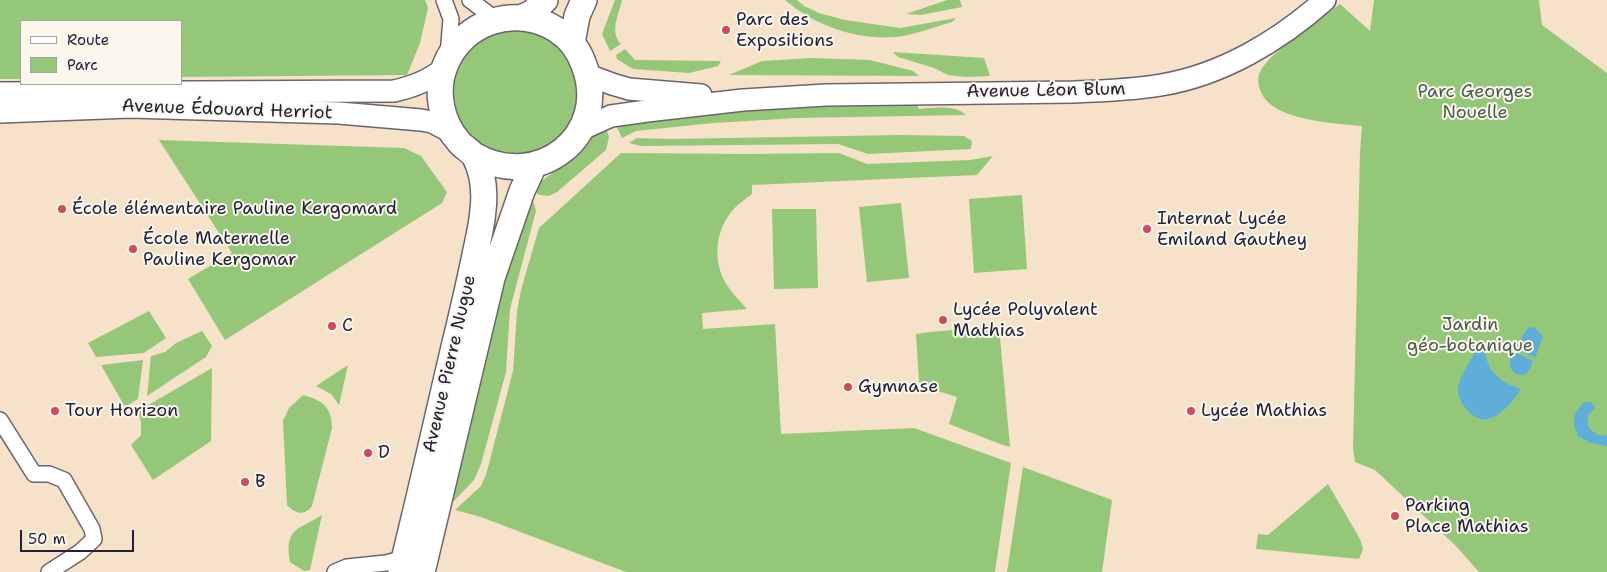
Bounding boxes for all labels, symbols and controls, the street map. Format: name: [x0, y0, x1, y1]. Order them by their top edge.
place label: Parc des Expositions: [736, 9, 834, 52]
legend: [20, 20, 182, 85]
marker: Parc des Expositions: [720, 24, 732, 36]
text: Route: [67, 30, 109, 50]
text: Parc: [67, 55, 98, 75]
street label: Avenue Léon Blum: [966, 79, 1126, 103]
park label: Parc Georges Nouelle: [1418, 81, 1532, 124]
street label: Avenue Édouard Herriot: [121, 96, 333, 124]
place label: École élémentaire Pauline Kergomard: [72, 198, 397, 220]
marker: École élémentaire Pauline Kergomard: [56, 203, 68, 215]
place label: Internat Lycée Emiland Gauthey: [1157, 208, 1307, 250]
marker: Internat Lycée Emiland Gauthey: [1141, 223, 1153, 235]
place label: École Maternelle Pauline Kergomar: [143, 228, 297, 270]
marker: École Maternelle Pauline Kergomar: [127, 243, 139, 255]
street label: Avenue Pierre Nugue: [419, 273, 481, 455]
place label: Lycée Polyvalent Mathias: [953, 299, 1098, 342]
marker: Lycée Polyvalent Mathias: [937, 314, 949, 326]
park label: Jardin géo-botanique: [1407, 314, 1533, 356]
place label: C: [342, 315, 353, 337]
marker: C: [326, 320, 338, 332]
place label: Gymnase: [858, 376, 938, 398]
marker: Gymnase: [842, 381, 854, 393]
place label: Tour Horizon: [65, 400, 178, 422]
place label: Lycée Mathias: [1201, 400, 1327, 422]
marker: Tour Horizon: [49, 405, 61, 417]
marker: Lycée Mathias: [1185, 405, 1197, 417]
place label: D: [378, 442, 390, 464]
marker: D: [362, 447, 374, 459]
place label: B: [255, 471, 266, 493]
marker: B: [239, 476, 251, 488]
place label: Parking Place Mathias: [1405, 495, 1529, 538]
marker: Parking Place Mathias: [1389, 510, 1401, 522]
scale bar: [22, 520, 136, 552]
text: 50 m: [28, 529, 66, 549]

